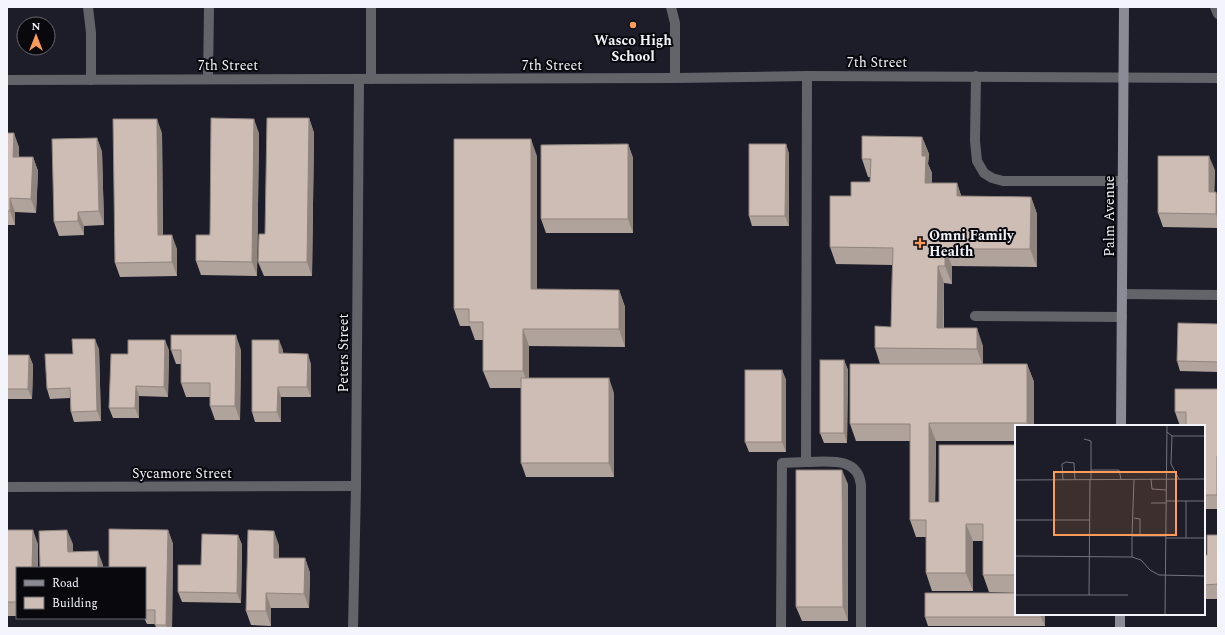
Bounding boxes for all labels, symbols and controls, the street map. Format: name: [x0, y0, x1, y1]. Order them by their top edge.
north arrow: [16, 16, 56, 56]
text: N: [32, 18, 41, 35]
marker: Wasco High School: [628, 20, 638, 30]
place label: Wasco High School: [594, 30, 672, 67]
street label: 7th Street: [847, 52, 907, 73]
street label: 7th Street: [198, 55, 258, 76]
street label: 7th Street: [522, 55, 582, 76]
street label: Palm Avenue: [1099, 175, 1120, 257]
place label: Omni Family Health: [929, 225, 1015, 262]
marker: Omni Family Health: [914, 237, 926, 249]
street label: Peters Street: [333, 313, 354, 393]
inset map: [1015, 425, 1205, 615]
street label: Sycamore Street: [132, 463, 232, 484]
legend: [16, 567, 146, 619]
text: Road: [52, 574, 79, 593]
text: Building: [52, 594, 98, 613]

